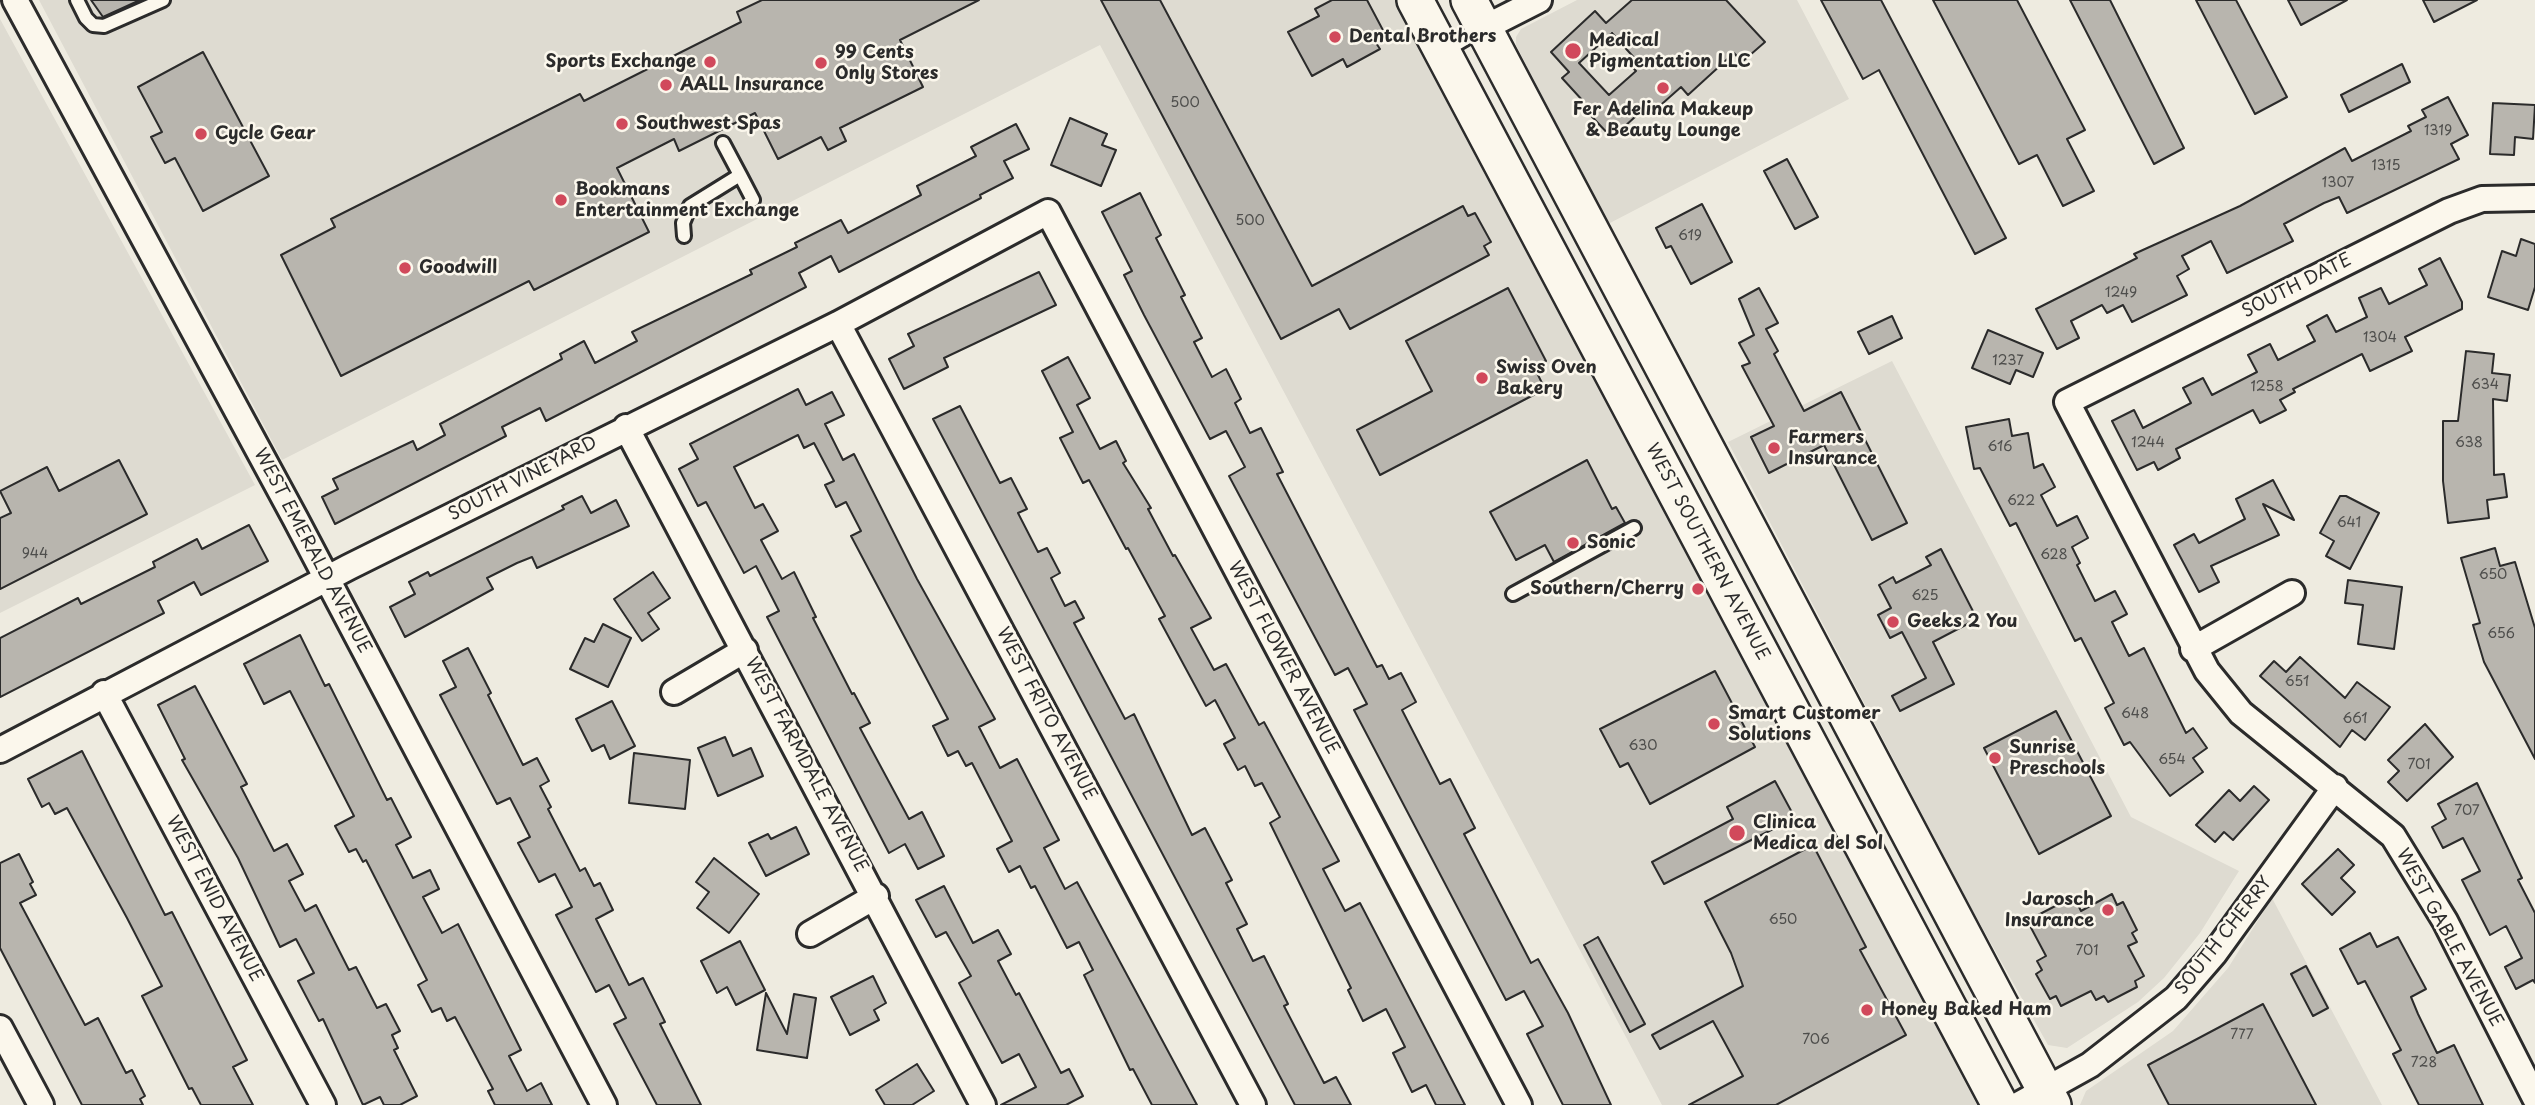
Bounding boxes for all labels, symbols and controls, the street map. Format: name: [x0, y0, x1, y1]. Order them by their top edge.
place label: Dental Brothers: [1349, 26, 1496, 48]
marker: Dental Brothers: [1327, 29, 1343, 45]
place label: Medical Pigmentation LLC: [1589, 30, 1751, 72]
marker: Medical Pigmentation LLC: [1563, 41, 1583, 61]
place label: 99 Cents Only Stores: [835, 42, 938, 84]
place label: Sports Exchange: [546, 51, 696, 73]
marker: Sports Exchange: [702, 54, 718, 70]
marker: 99 Cents Only Stores: [813, 55, 829, 71]
place label: AALL Insurance: [680, 74, 824, 96]
marker: AALL Insurance: [658, 77, 674, 93]
marker: Fer Adelina Makeup & Beauty Lounge: [1655, 80, 1671, 96]
house number: 500: [1170, 95, 1200, 111]
place label: Fer Adelina Makeup & Beauty Lounge: [1573, 99, 1753, 142]
place label: Southwest Spas: [636, 113, 781, 135]
marker: Southwest Spas: [614, 116, 630, 132]
place label: Cycle Gear: [215, 123, 316, 145]
house number: 1319: [2424, 123, 2452, 139]
marker: Cycle Gear: [193, 126, 209, 142]
house number: 1315: [2372, 158, 2400, 174]
house number: 1307: [2322, 175, 2354, 191]
place label: Bookmans Entertainment Exchange: [575, 179, 799, 222]
marker: Bookmans Entertainment Exchange: [553, 192, 569, 208]
house number: 500: [1235, 213, 1265, 229]
house number: 619: [1678, 228, 1702, 244]
street label: SOUTH DATE: [2239, 249, 2355, 323]
place label: Goodwill: [419, 257, 497, 279]
marker: Goodwill: [397, 260, 413, 276]
house number: 1249: [2105, 285, 2137, 301]
house number: 1304: [2363, 330, 2397, 346]
house number: 1237: [1992, 353, 2024, 369]
place label: Swiss Oven Bakery: [1496, 357, 1597, 400]
marker: Swiss Oven Bakery: [1474, 370, 1490, 386]
house number: 634: [2471, 377, 2499, 393]
house number: 1258: [2250, 379, 2284, 395]
place label: Farmers Insurance: [1788, 427, 1877, 470]
street label: SOUTH VINEYARD: [445, 432, 601, 526]
house number: 1244: [2131, 435, 2165, 451]
house number: 638: [2455, 435, 2483, 451]
house number: 616: [1988, 439, 2012, 455]
street label: WEST SOUTHERN AVENUE: [1640, 440, 1774, 664]
marker: Farmers Insurance: [1766, 440, 1782, 456]
street label: WEST EMERALD AVENUE: [249, 445, 375, 657]
house number: 622: [2007, 493, 2035, 509]
house number: 641: [2337, 515, 2361, 531]
place label: Sonic: [1587, 532, 1636, 554]
marker: Sonic: [1565, 535, 1581, 551]
house number: 944: [22, 546, 48, 562]
house number: 628: [2040, 547, 2068, 563]
street label: WEST FLOWER AVENUE: [1223, 558, 1343, 758]
house number: 650: [2479, 567, 2507, 583]
place label: Southern/Cherry: [1530, 578, 1684, 600]
marker: Southern/Cherry: [1690, 581, 1706, 597]
house number: 625: [1911, 588, 1939, 604]
place label: Geeks 2 You: [1907, 611, 2018, 633]
marker: Geeks 2 You: [1885, 614, 1901, 630]
street label: WEST FRITO AVENUE: [991, 624, 1101, 804]
house number: 656: [2487, 626, 2515, 642]
street label: WEST FARMDALE AVENUE: [740, 654, 872, 876]
house number: 651: [2285, 674, 2309, 690]
place label: Smart Customer Solutions: [1728, 703, 1880, 746]
house number: 648: [2121, 706, 2149, 722]
house number: 661: [2342, 711, 2368, 727]
marker: Smart Customer Solutions: [1706, 716, 1722, 732]
place label: Sunrise Preschools: [2009, 737, 2105, 780]
house number: 630: [1628, 738, 1658, 754]
marker: Sunrise Preschools: [1987, 750, 2003, 766]
house number: 654: [2158, 752, 2186, 768]
house number: 701: [2407, 757, 2431, 773]
house number: 707: [2454, 803, 2480, 819]
street label: WEST ENID AVENUE: [161, 812, 267, 986]
place label: Clinica Medica del Sol: [1753, 812, 1883, 854]
marker: Clinica Medica del Sol: [1727, 823, 1747, 843]
street label: WEST GABLE AVENUE: [2391, 845, 2507, 1031]
street label: SOUTH CHERRY: [2171, 873, 2277, 999]
place label: Jarosch Insurance: [2005, 889, 2094, 932]
marker: Jarosch Insurance: [2100, 902, 2116, 918]
house number: 650: [1769, 912, 1797, 928]
house number: 701: [2075, 943, 2099, 959]
place label: Honey Baked Ham: [1881, 999, 2052, 1021]
marker: Honey Baked Ham: [1859, 1002, 1875, 1018]
house number: 777: [2230, 1027, 2254, 1043]
house number: 706: [1802, 1032, 1830, 1048]
house number: 728: [2411, 1055, 2437, 1071]

